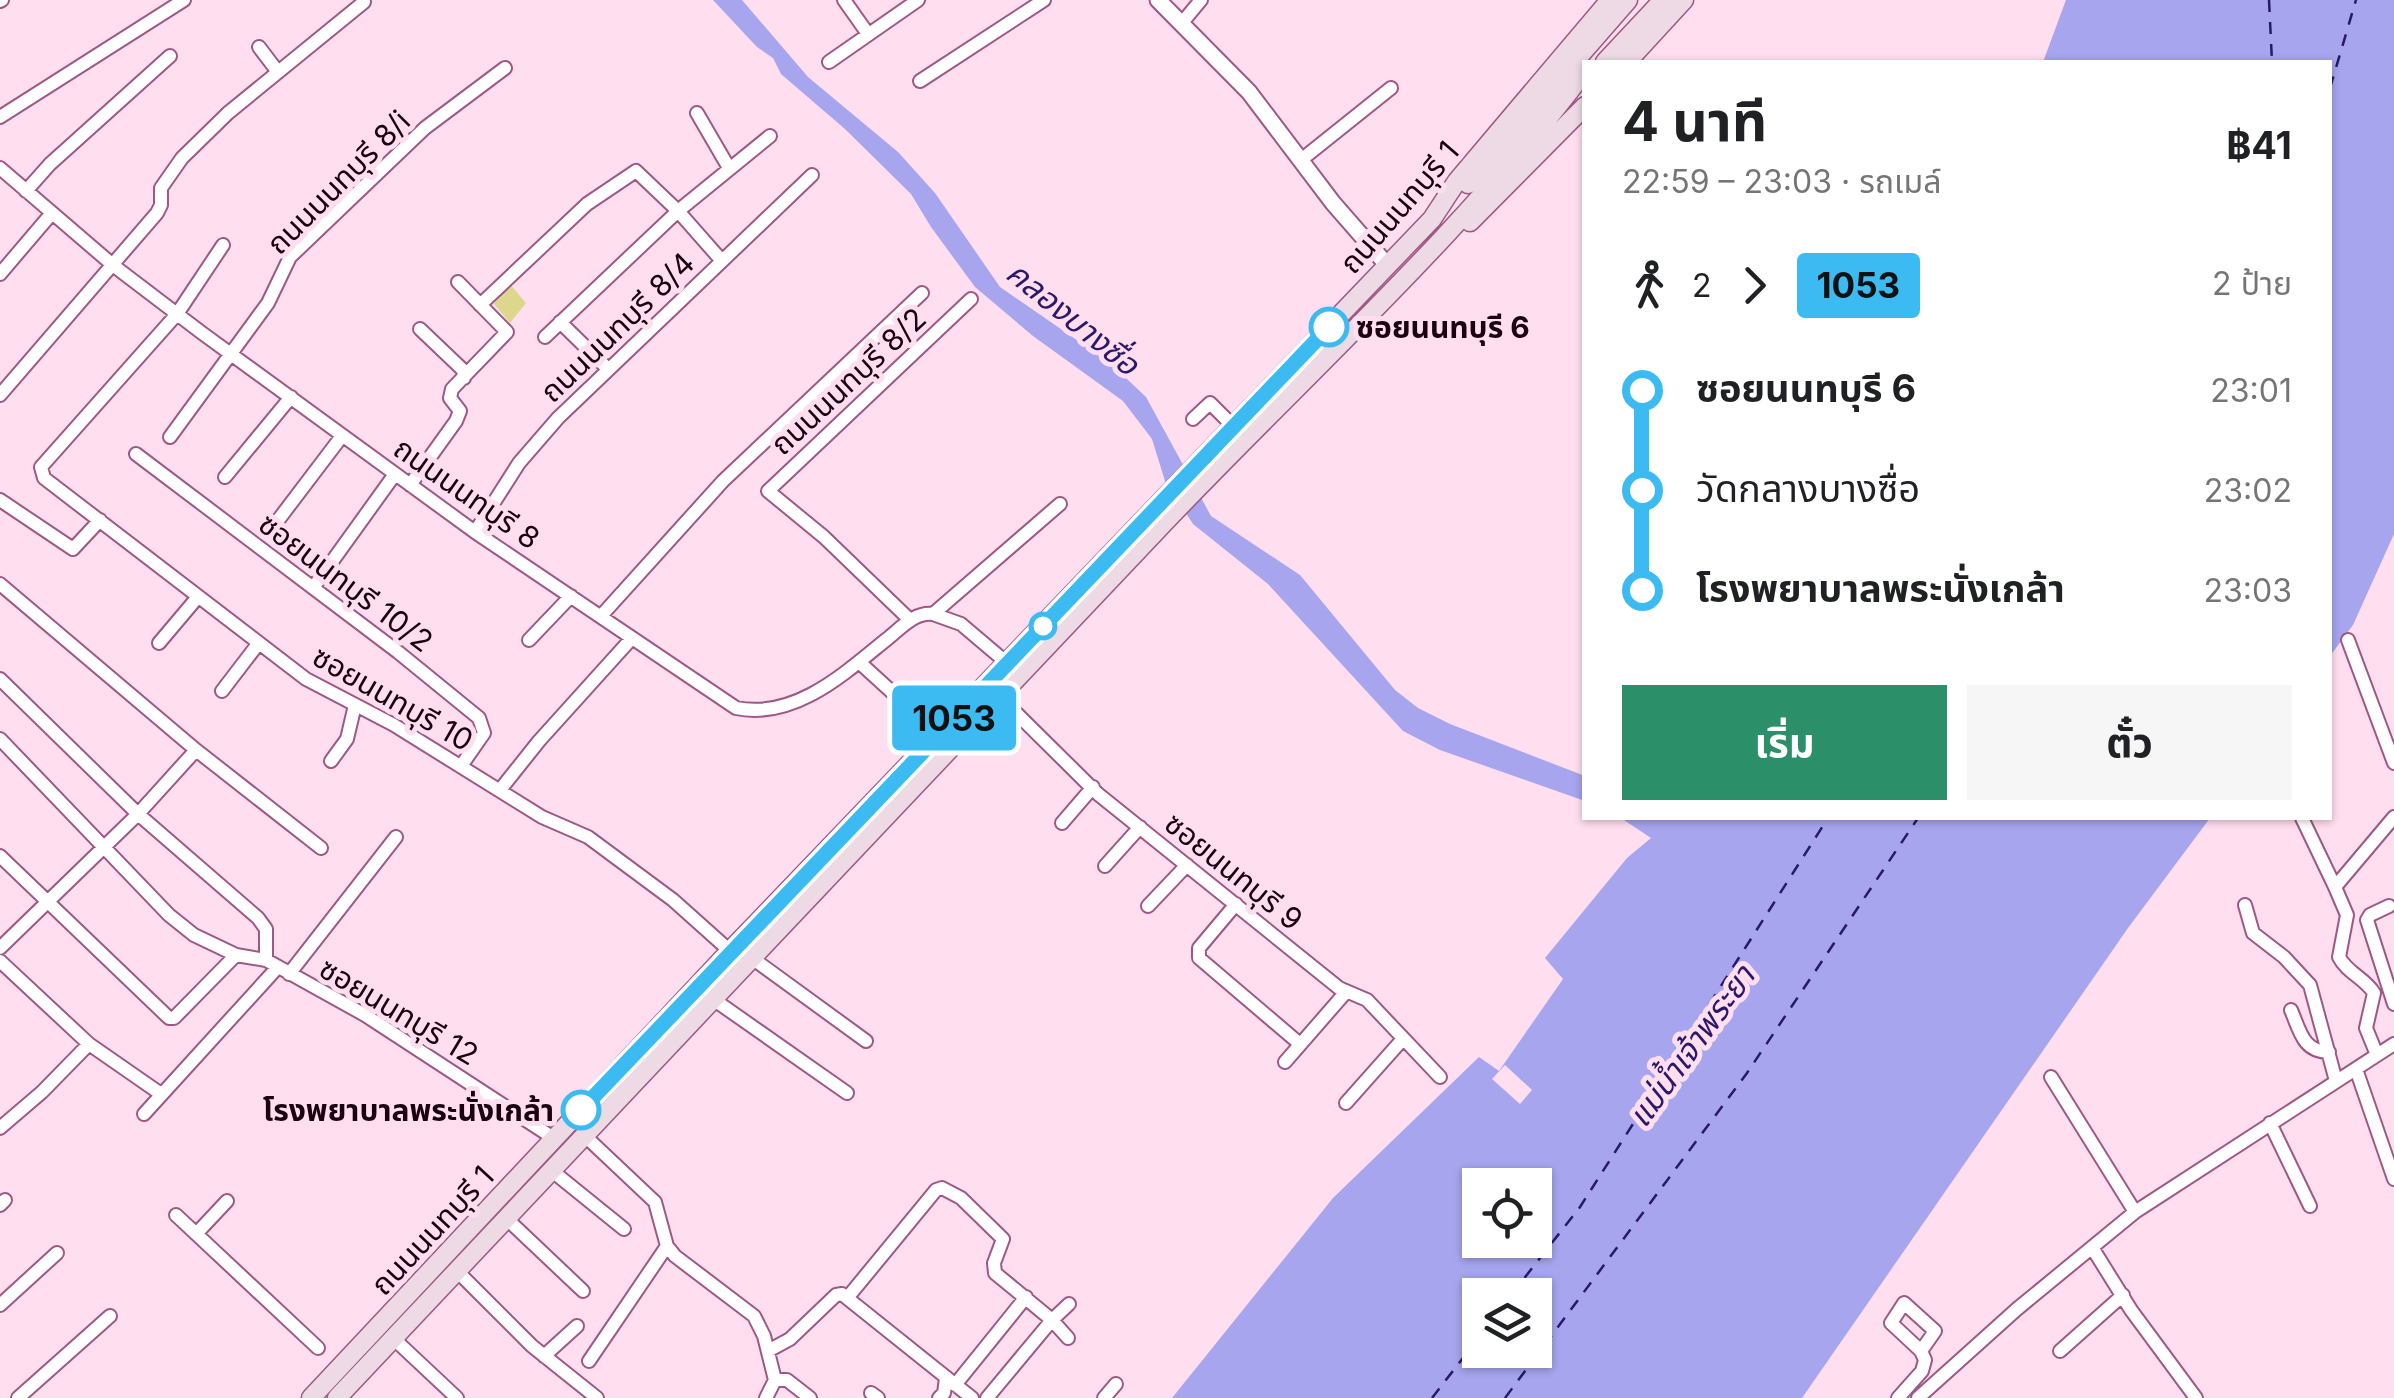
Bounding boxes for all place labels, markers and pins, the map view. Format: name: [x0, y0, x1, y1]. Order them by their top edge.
marker: ซอยนนทบุรี 6: [1310, 308, 1348, 346]
place label: ซอยนนทบุรี 6: [1356, 309, 1530, 346]
unlabelled marker: [1030, 613, 1056, 639]
place label: โรงพยาบาลพระนั่งเกล้า: [263, 1090, 554, 1128]
marker: โรงพยาบาลพระนั่งเกล้า: [562, 1091, 600, 1129]

